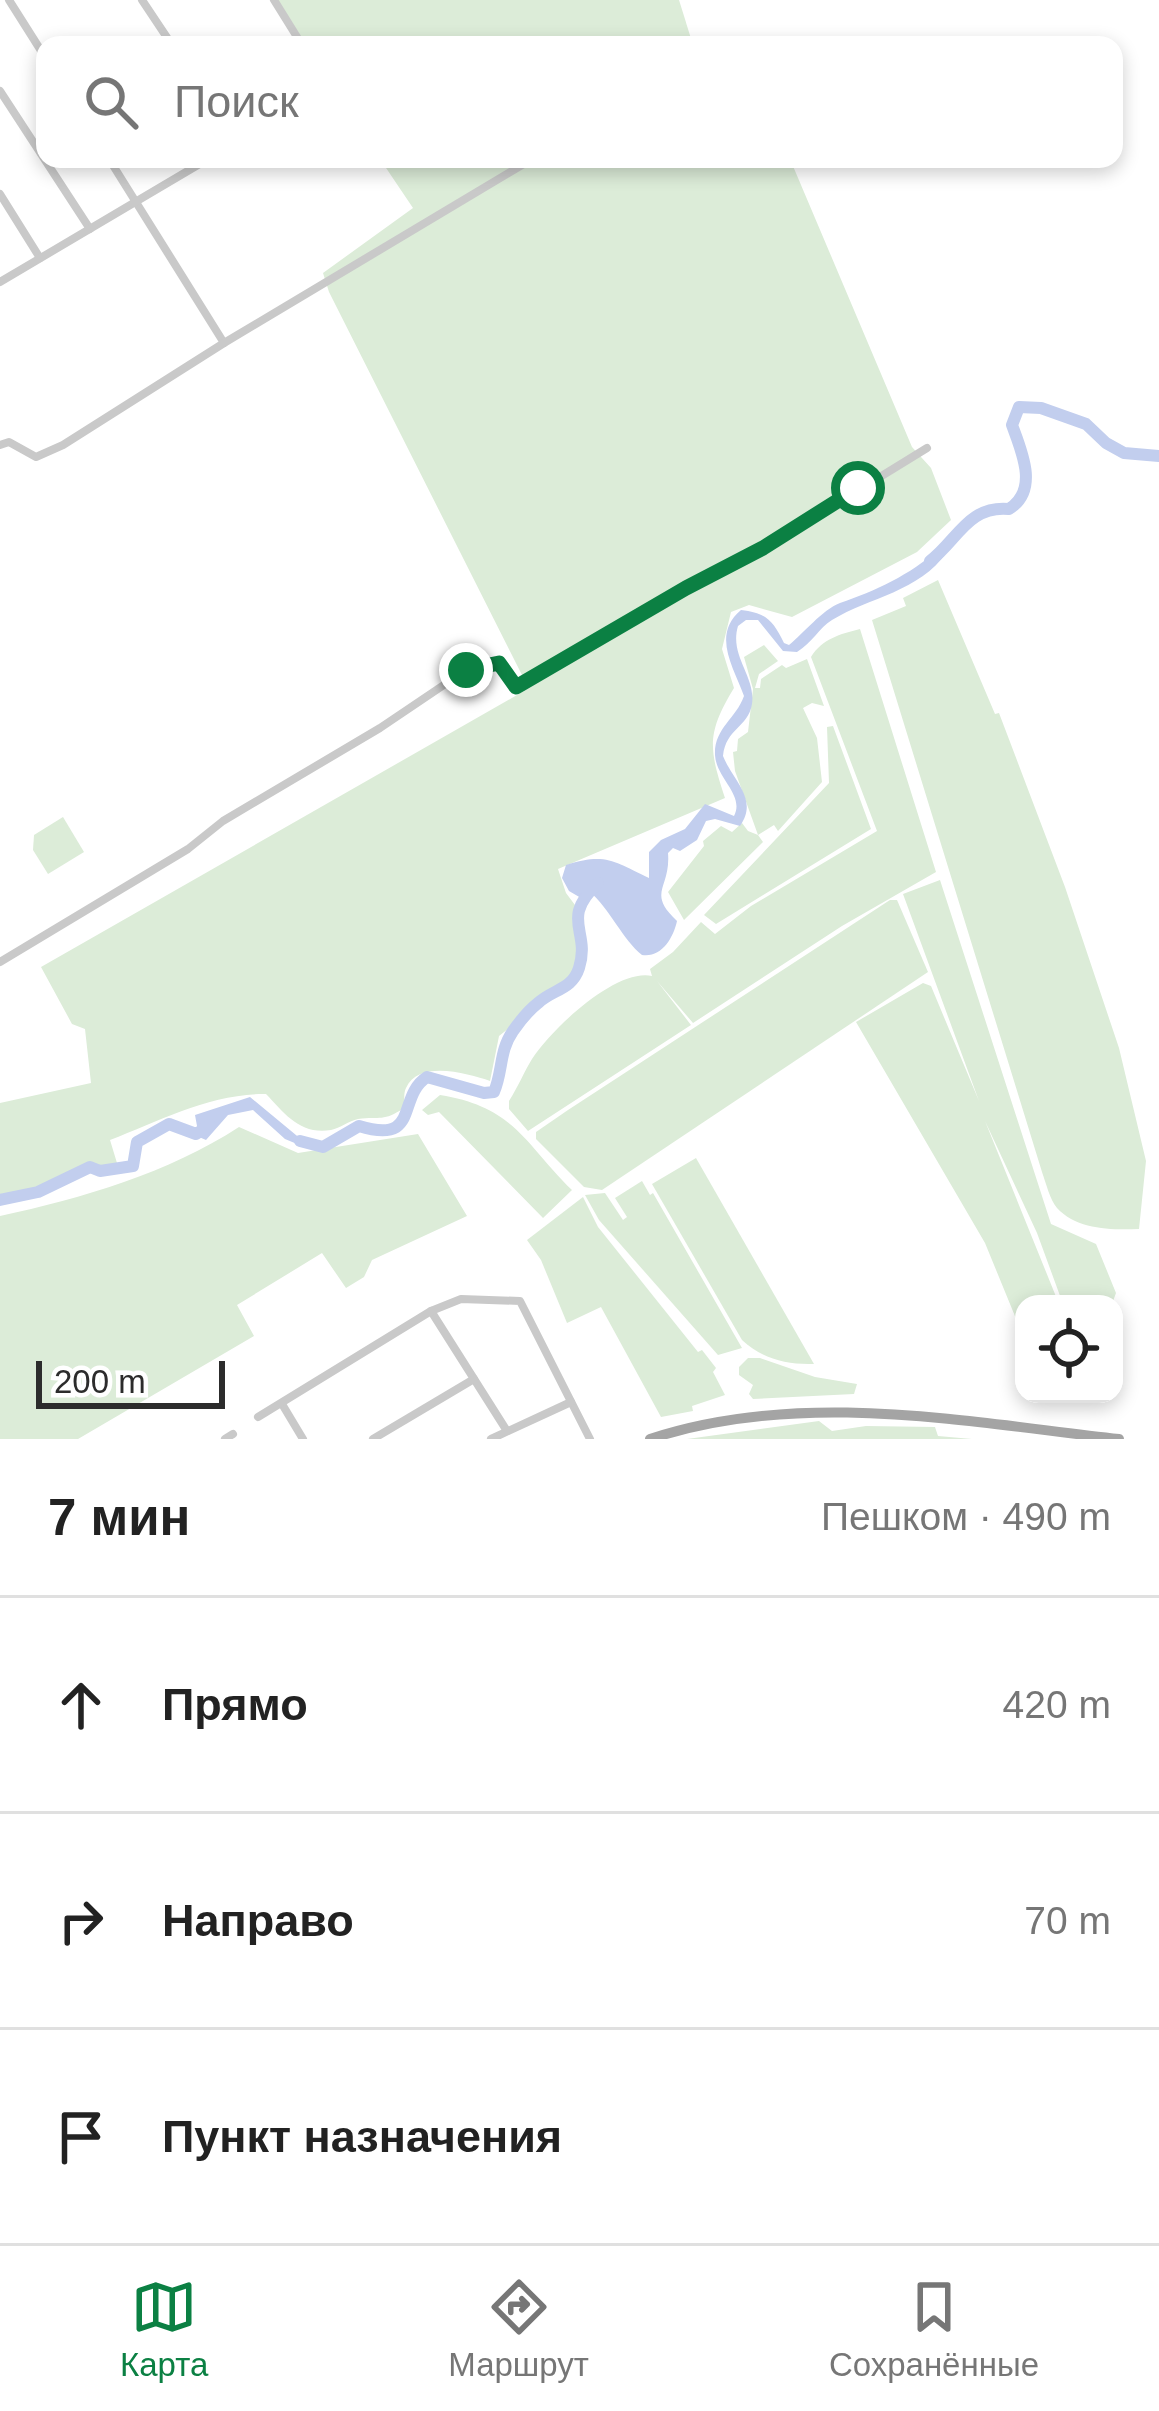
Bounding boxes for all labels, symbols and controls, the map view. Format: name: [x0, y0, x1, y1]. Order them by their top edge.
search box: [36, 36, 1123, 168]
icon: search: [78, 69, 144, 135]
text: Поиск: [174, 76, 299, 127]
route start: [831, 461, 885, 515]
route end: [439, 643, 493, 697]
map controls: [1015, 1295, 1123, 1403]
button: locate: [1015, 1295, 1123, 1403]
scale bar: [36, 1355, 225, 1408]
text: 200 m: [54, 1363, 146, 1400]
text: 7 мин: [48, 1489, 190, 1546]
text: Пешком · 490 m: [821, 1495, 1111, 1538]
icon: ahead: [48, 1672, 114, 1738]
text: Прямо: [162, 1679, 308, 1730]
text: 420 m: [1003, 1683, 1111, 1726]
icon: right: [48, 1888, 114, 1954]
text: Направо: [162, 1895, 354, 1946]
text: 70 m: [1024, 1899, 1111, 1942]
icon: arrive: [48, 2104, 114, 2170]
text: Пункт назначения: [162, 2111, 562, 2162]
tab: Карта: [120, 2274, 208, 2384]
tab: Маршрут: [448, 2274, 589, 2384]
tab: Сохранённые: [829, 2274, 1039, 2384]

